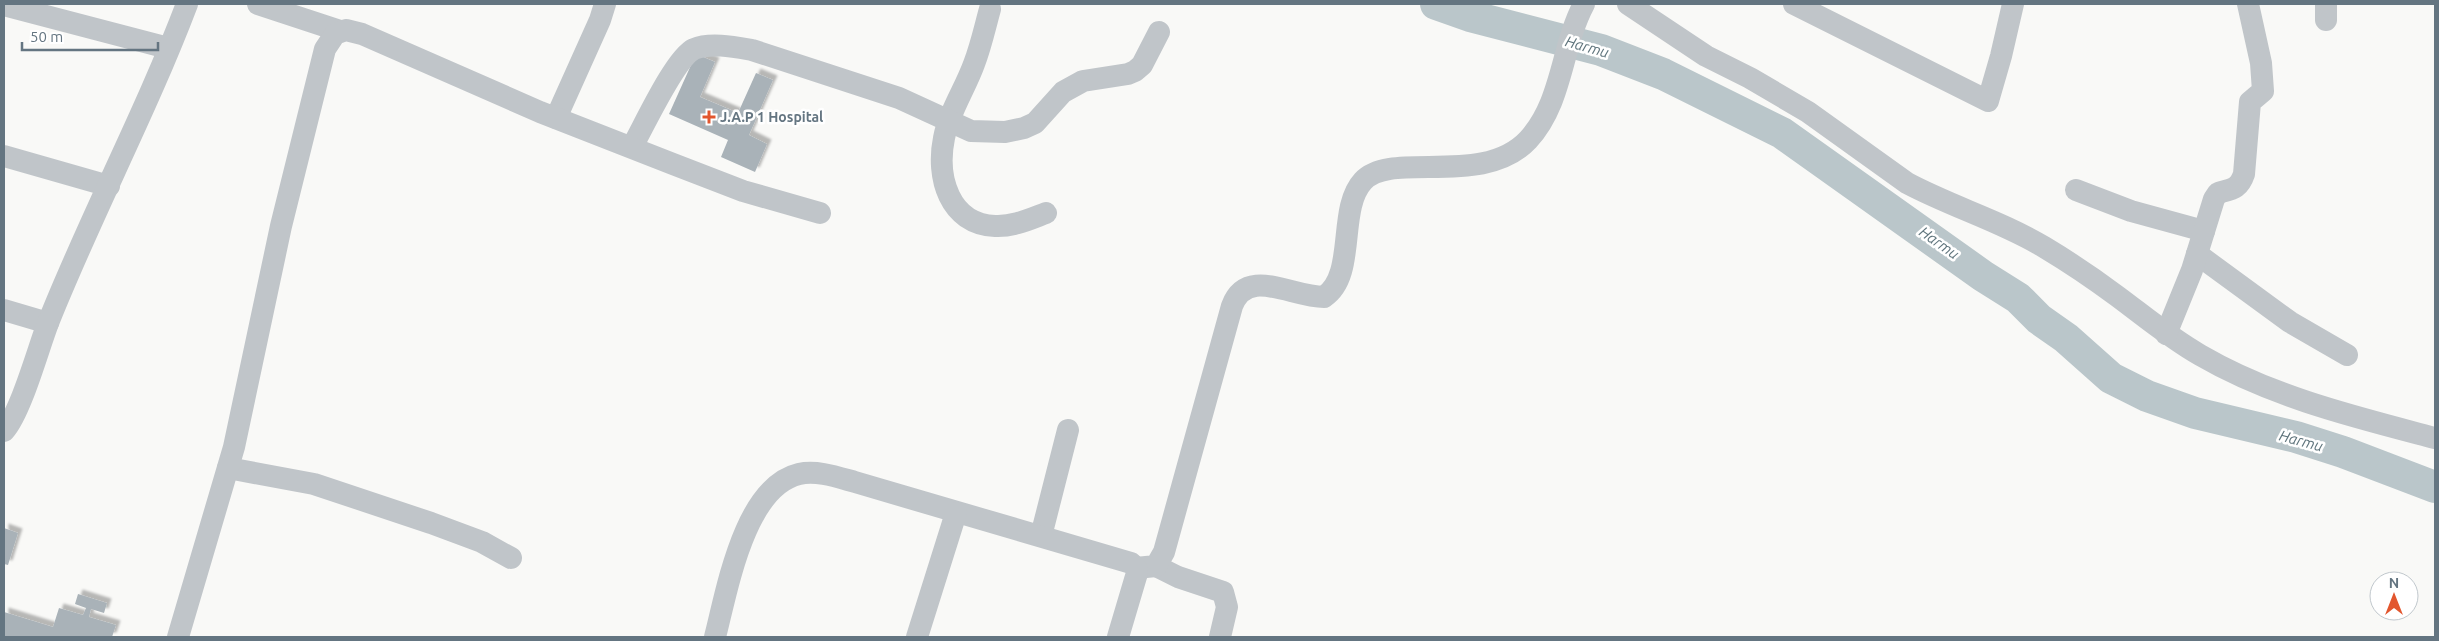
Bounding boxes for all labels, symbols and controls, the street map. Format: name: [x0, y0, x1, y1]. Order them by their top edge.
scale bar: [22, 20, 159, 52]
text: 50 m: [30, 28, 63, 45]
water label: Harmu: [1563, 32, 1611, 61]
place label: J.A.P 1 Hospital: [720, 109, 823, 125]
marker: J.A.P 1 Hospital: [702, 110, 716, 124]
water label: Harmu: [1916, 223, 1962, 262]
water label: Harmu: [2277, 427, 2325, 454]
north arrow: [2369, 571, 2419, 621]
text: N: [2389, 575, 2399, 591]

